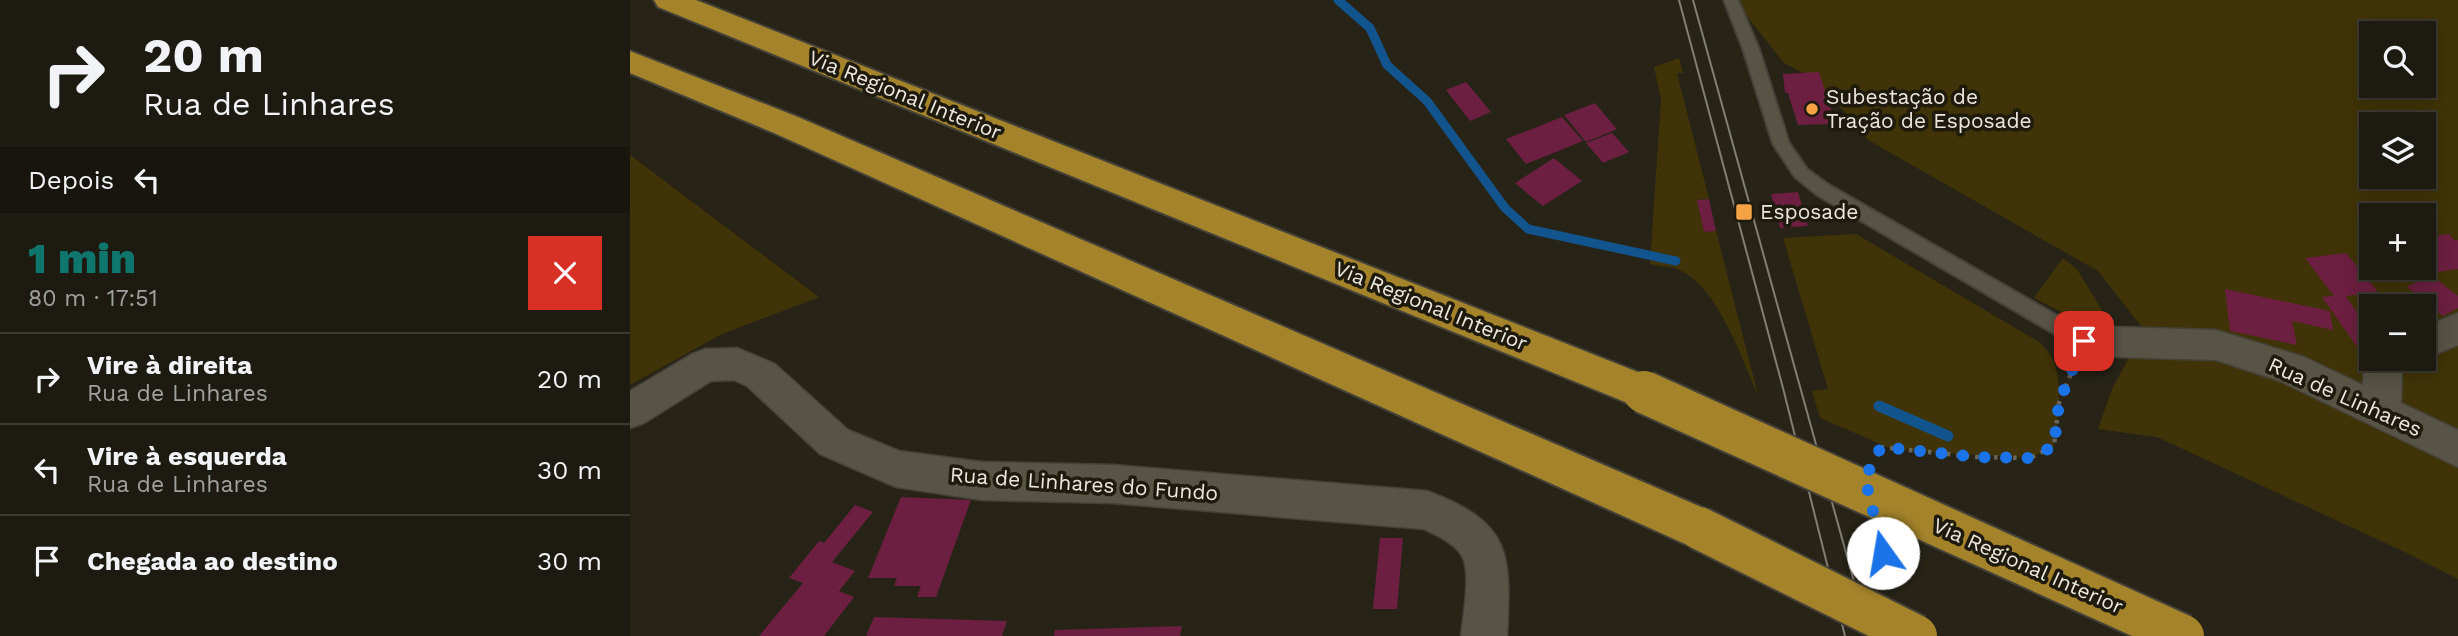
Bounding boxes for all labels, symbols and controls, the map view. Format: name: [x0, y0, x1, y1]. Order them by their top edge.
map controls: [2359, 21, 2436, 371]
button: search: [2359, 21, 2436, 98]
text: 20 m: [143, 26, 264, 84]
icon: right: [28, 28, 119, 119]
street label: Via Regional Interior: [805, 44, 1006, 145]
place label: Subestação de Tração de Esposade: [1826, 84, 2032, 133]
text: Rua de Linhares: [143, 85, 395, 123]
marker: Subestação de Tração de Esposade: [1804, 101, 1820, 117]
button: layers: [2359, 112, 2436, 189]
icon: left: [128, 161, 166, 199]
text: Depois: [28, 165, 114, 195]
place label: Esposade: [1760, 199, 1858, 224]
marker: Esposade: [1734, 202, 1754, 222]
button: +: [2359, 203, 2436, 280]
text: 1 min: [28, 234, 136, 283]
button: close: [528, 236, 602, 310]
street label: Via Regional Interior: [1331, 255, 1532, 356]
text: 80 m · 17:51: [28, 285, 158, 312]
button: −: [2359, 294, 2436, 371]
pin: [2054, 311, 2114, 371]
icon: arrive: [2065, 322, 2103, 360]
text: Vire à direita: [87, 350, 252, 380]
street label: Rua de Linhares: [2265, 352, 2426, 442]
icon: right: [28, 360, 66, 398]
text: 20 m: [537, 364, 602, 394]
text: Rua de Linhares: [87, 380, 268, 407]
text: Vire à esquerda: [87, 441, 287, 471]
icon: left: [28, 451, 66, 489]
text: 30 m: [537, 455, 602, 485]
street label: Rua de Linhares do Fundo: [949, 462, 1219, 505]
text: Rua de Linhares: [87, 471, 268, 498]
street label: Via Regional Interior: [1929, 512, 2128, 619]
position arrow: [1846, 516, 1920, 590]
icon: arrive: [28, 542, 66, 580]
text: Chegada ao destino: [87, 546, 338, 576]
text: 30 m: [537, 546, 602, 576]

